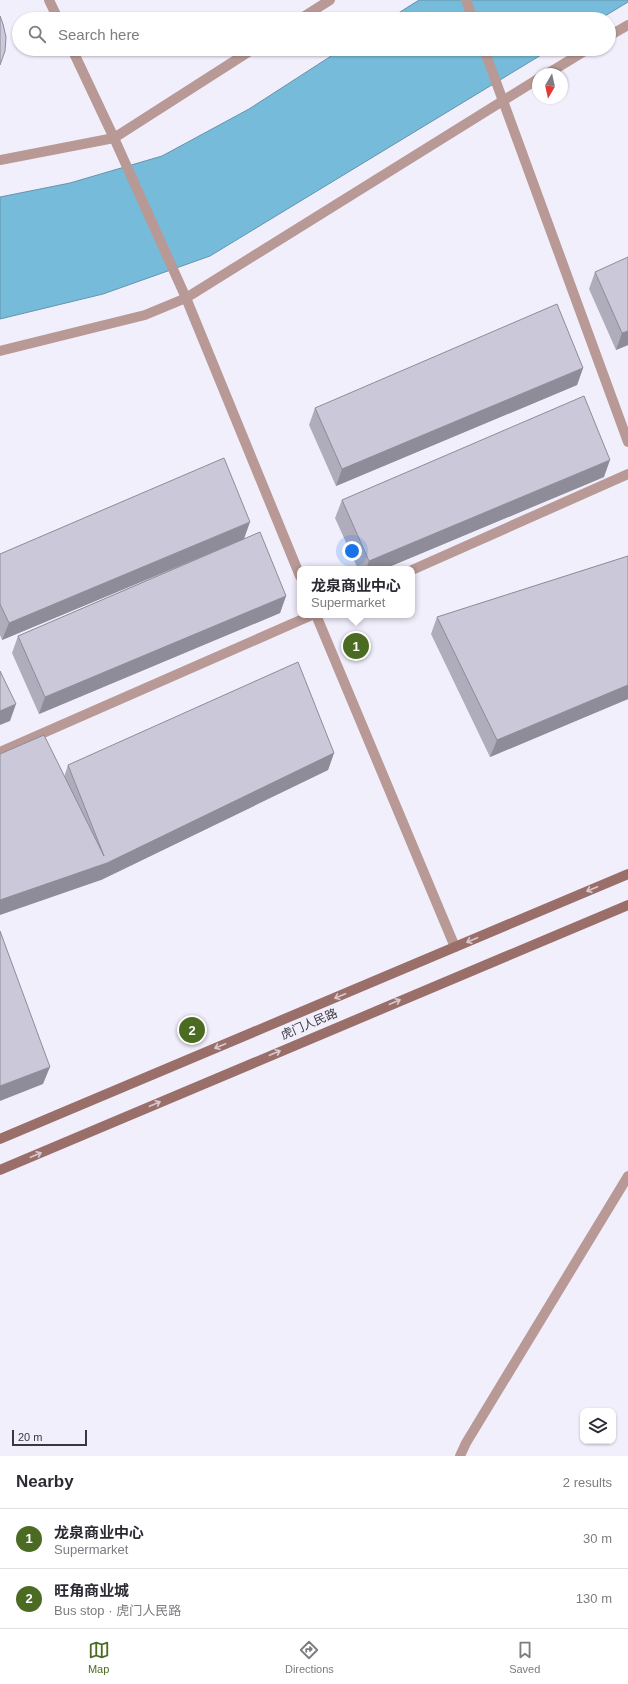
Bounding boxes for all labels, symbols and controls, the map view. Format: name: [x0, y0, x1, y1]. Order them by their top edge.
search box: [12, 12, 616, 56]
icon: search: [26, 23, 48, 45]
text: Search here: [58, 26, 140, 43]
north arrow: [532, 68, 568, 104]
your location: [342, 541, 362, 561]
popup: [297, 566, 415, 618]
text: 龙泉商业中心: [311, 577, 401, 594]
text: Supermarket: [311, 595, 385, 610]
pin: 1: [343, 631, 369, 661]
one-way arrow: [587, 886, 599, 893]
one-way arrow: [467, 936, 479, 944]
one-way arrow: [334, 992, 346, 1000]
one-way arrow: [389, 998, 401, 1006]
street label: 虎门人民路: [279, 1006, 339, 1042]
pin: 2: [179, 1015, 205, 1045]
one-way arrow: [214, 1043, 226, 1050]
one-way arrow: [269, 1048, 281, 1056]
one-way arrow: [149, 1099, 161, 1107]
one-way arrow: [29, 1150, 41, 1158]
map controls: [580, 1408, 616, 1444]
button: layers: [580, 1408, 616, 1444]
scale bar: [12, 1428, 87, 1447]
text: 20 m: [18, 1431, 42, 1443]
text: Nearby: [16, 1472, 74, 1491]
text: 2 results: [563, 1475, 612, 1490]
text: 龙泉商业中心: [54, 1524, 144, 1541]
text: 1: [25, 1531, 33, 1546]
text: 30 m: [583, 1531, 612, 1546]
text: Supermarket: [54, 1542, 128, 1557]
text: 旺角商业城: [54, 1582, 129, 1599]
text: 2: [25, 1591, 33, 1606]
text: 130 m: [576, 1591, 612, 1606]
text: Bus stop · 虎门人民路: [54, 1603, 181, 1618]
tab: Map: [88, 1639, 110, 1675]
tab: Directions: [285, 1639, 334, 1675]
tab: Saved: [509, 1639, 540, 1675]

